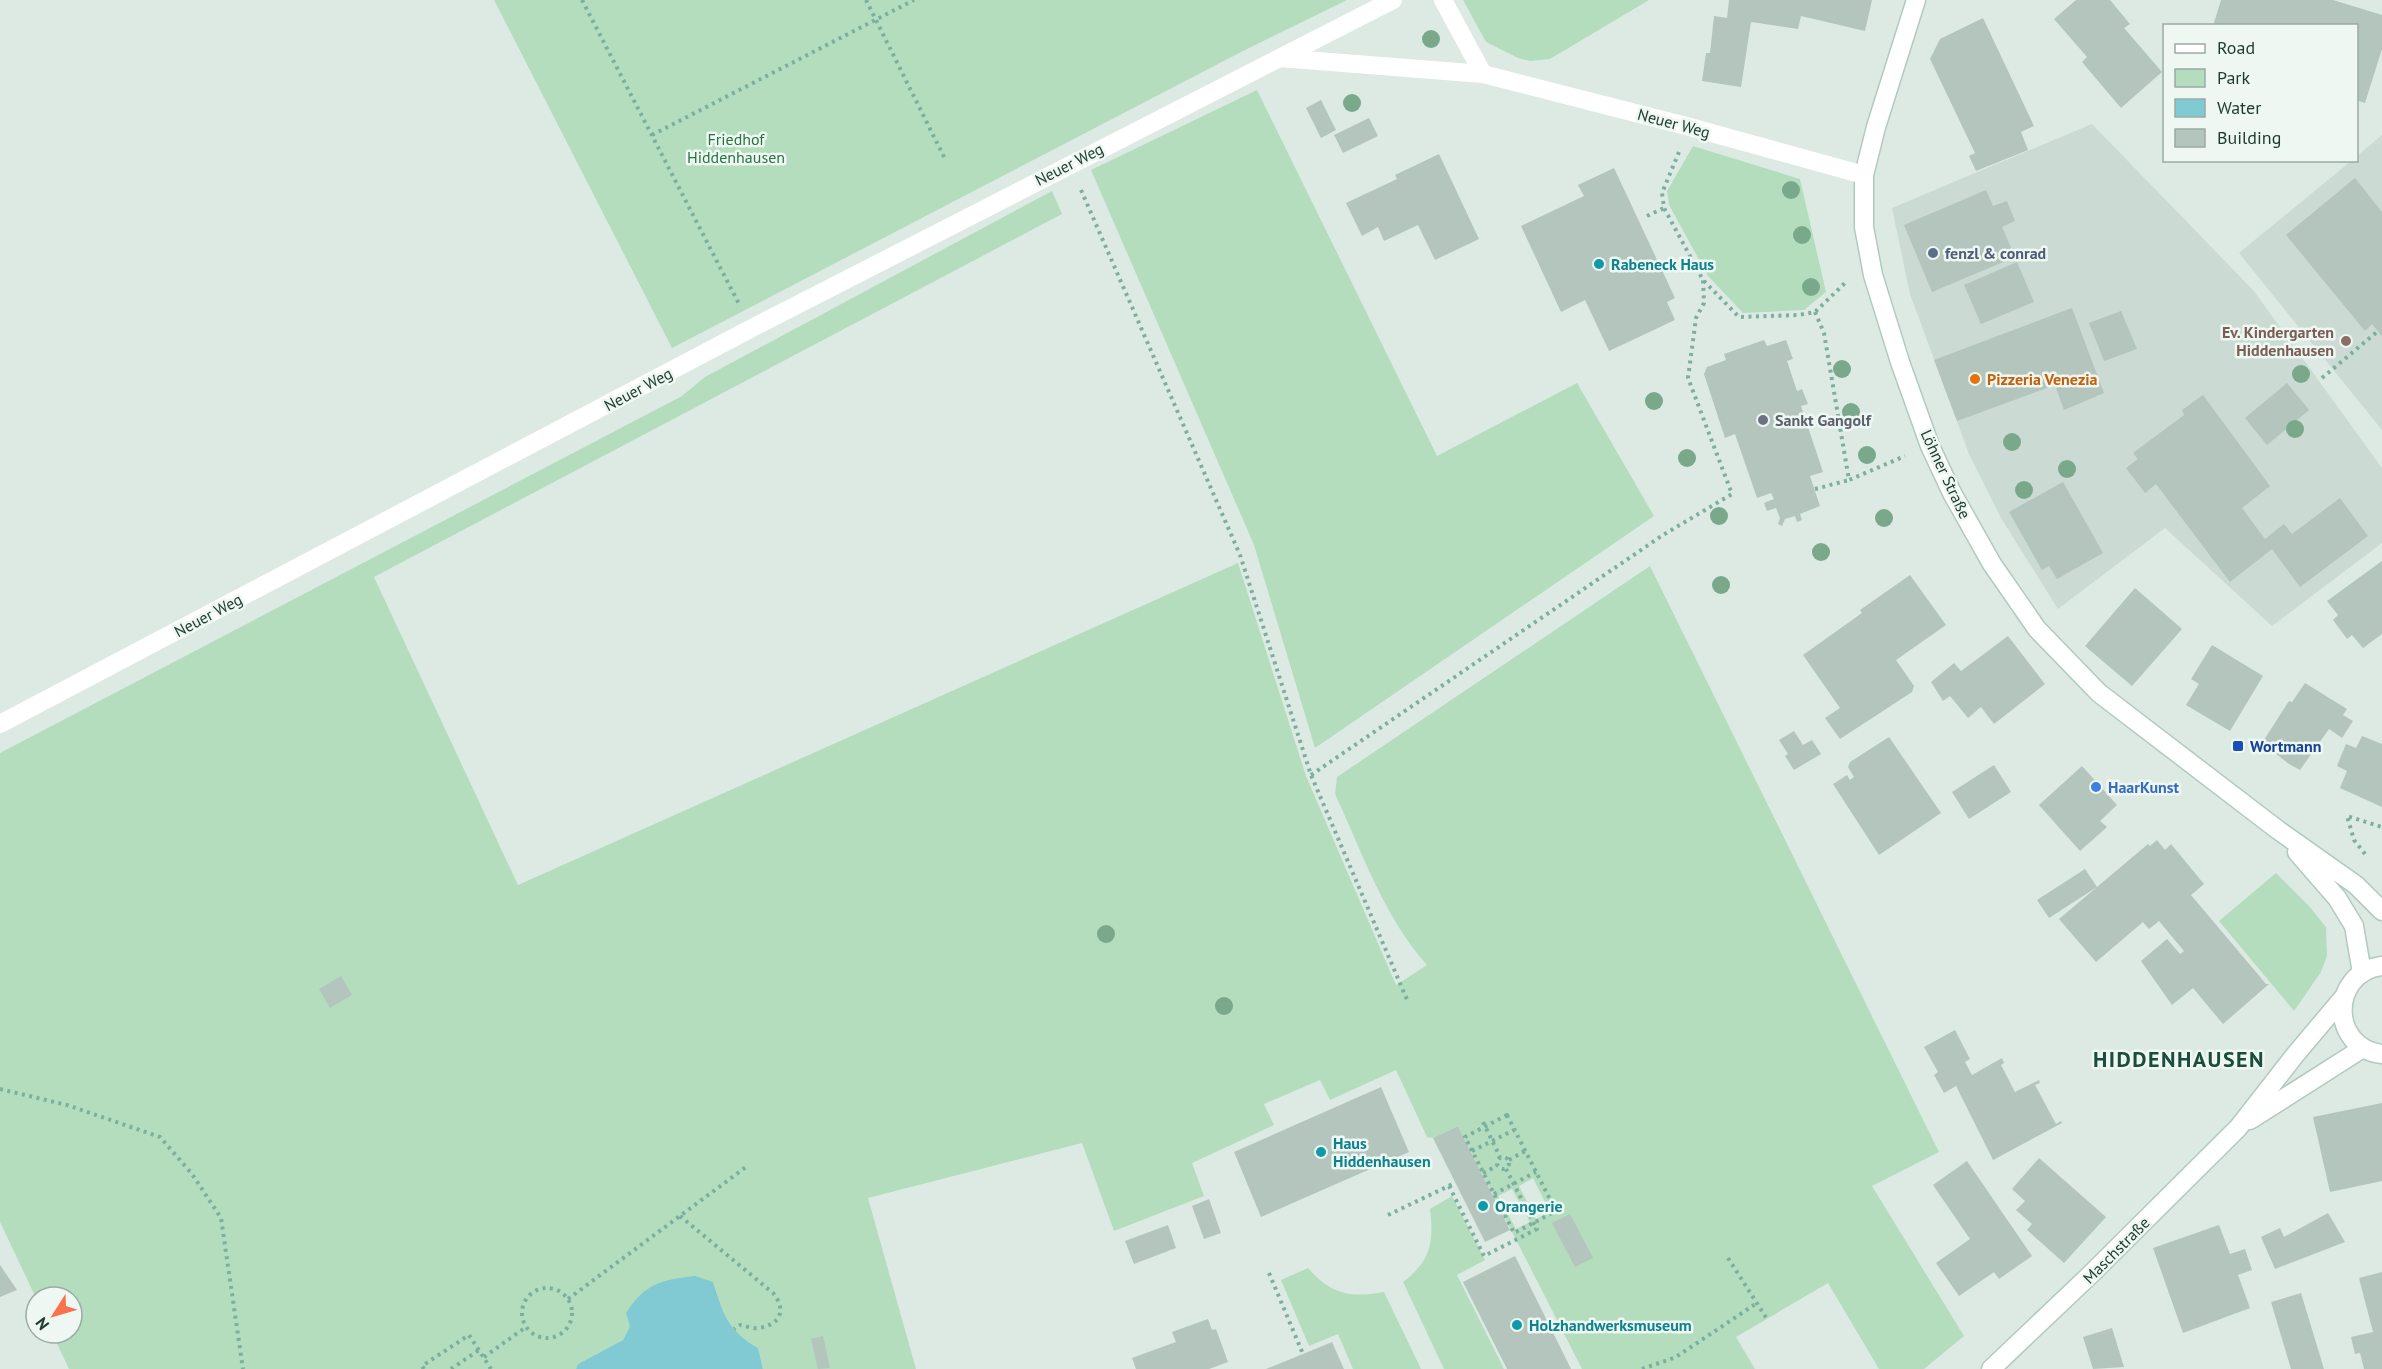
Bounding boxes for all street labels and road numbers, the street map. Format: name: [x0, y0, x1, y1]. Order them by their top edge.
street label: Neuer Weg: [1636, 104, 1712, 142]
street label: Neuer Weg: [1031, 138, 1107, 190]
street label: Neuer Weg: [601, 363, 675, 415]
street label: Löhner Straße: [1917, 426, 1975, 522]
street label: Neuer Weg: [171, 589, 245, 641]
street label: Maschstraße: [2078, 1212, 2154, 1288]

